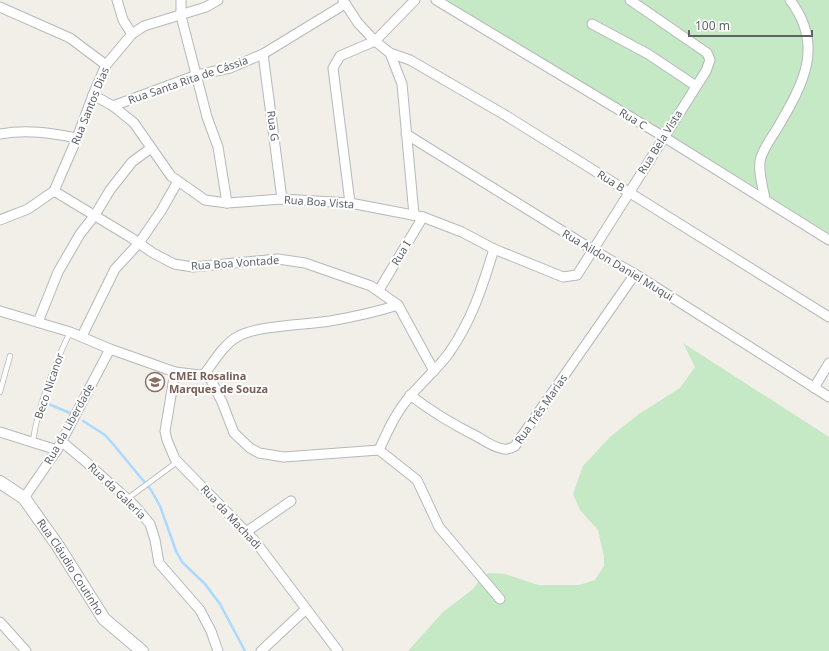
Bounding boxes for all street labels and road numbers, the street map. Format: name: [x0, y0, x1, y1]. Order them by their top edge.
street label: Rua Santa Rita de Cássia: [126, 52, 250, 107]
street label: Rua Santos Dias: [67, 65, 112, 147]
street label: Rua C: [617, 105, 650, 133]
street label: Rua Bela Vista: [634, 107, 685, 177]
street label: Rua G: [264, 110, 283, 142]
street label: Rua B: [595, 166, 628, 195]
street label: Rua Boa Vista: [283, 192, 355, 211]
street label: Rua Aildon Daniel Muqui: [560, 225, 677, 304]
street label: Rua I: [387, 237, 414, 268]
street label: Rua Boa Vontade: [190, 252, 280, 273]
street label: Beco Nicanor: [30, 350, 67, 421]
street label: Rua Três Marias: [511, 371, 570, 447]
street label: Rua da Liberdade: [40, 381, 97, 467]
street label: Rua da Galeria: [85, 459, 150, 522]
street label: Rua da Machadi: [198, 481, 265, 552]
street label: Rua Cláudio Coutinho: [34, 515, 108, 618]

